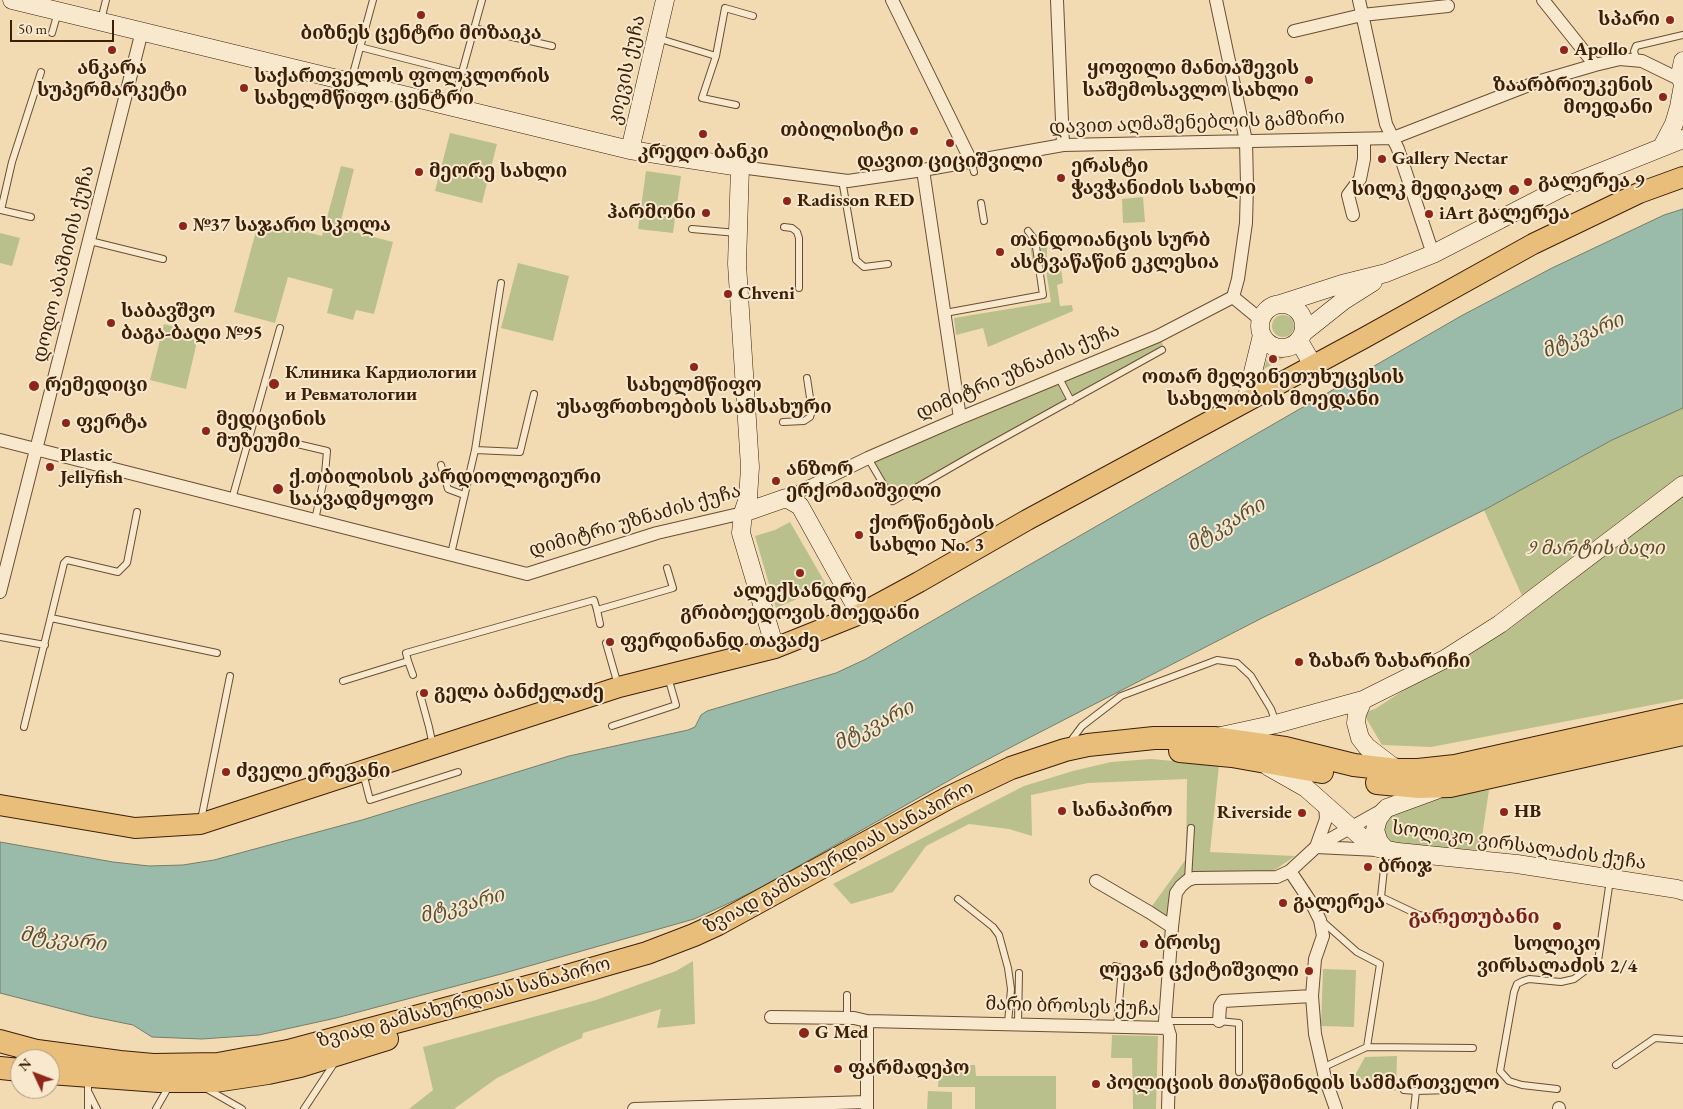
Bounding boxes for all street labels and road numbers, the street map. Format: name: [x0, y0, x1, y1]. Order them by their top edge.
street label: კიევის ქუჩა: [603, 13, 651, 127]
street label: დავით აღმაშენებლის გამზირი: [1049, 106, 1345, 140]
street label: დოდო აბაშიძის ქუჩა: [28, 163, 100, 365]
street label: დიმიტრი უზნაძის ქუჩა: [913, 319, 1123, 425]
street label: დიმიტრი უზნაძის ქუჩა: [527, 480, 743, 562]
street label: ზვიად გამსახურდიას სანაპირო: [700, 777, 978, 939]
street label: სოლიკო ვირსალაძის ქუჩა: [1390, 817, 1648, 875]
street label: ზვიად გამსახურდიას სანაპირო: [315, 953, 613, 1053]
street label: მარი ბროსეს ქუჩა: [985, 993, 1159, 1021]

